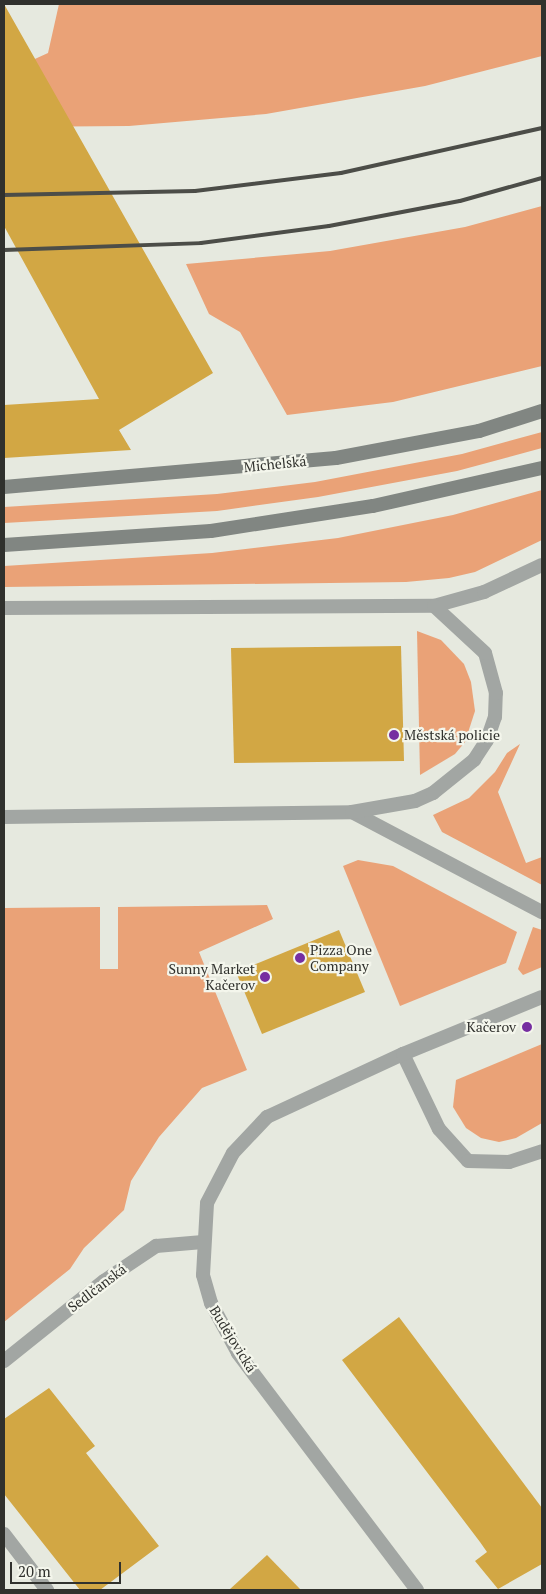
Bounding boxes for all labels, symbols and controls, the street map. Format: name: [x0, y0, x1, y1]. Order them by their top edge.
street label: Michelská: [243, 452, 307, 476]
place label: Městská policie: [404, 727, 500, 743]
marker: Městská policie: [388, 729, 400, 741]
place label: Pizza One Company: [310, 942, 372, 974]
marker: Pizza One Company: [294, 952, 306, 964]
place label: Sunny Market Kačerov: [168, 961, 255, 994]
marker: Sunny Market Kačerov: [259, 971, 271, 983]
place label: Kačerov: [467, 1019, 516, 1035]
marker: Kačerov: [520, 1020, 534, 1034]
street label: Sedlčanská: [64, 1261, 130, 1315]
street label: Budějovická: [206, 1303, 260, 1375]
scale bar: [12, 1552, 124, 1584]
text: 20 m: [18, 1561, 51, 1581]

